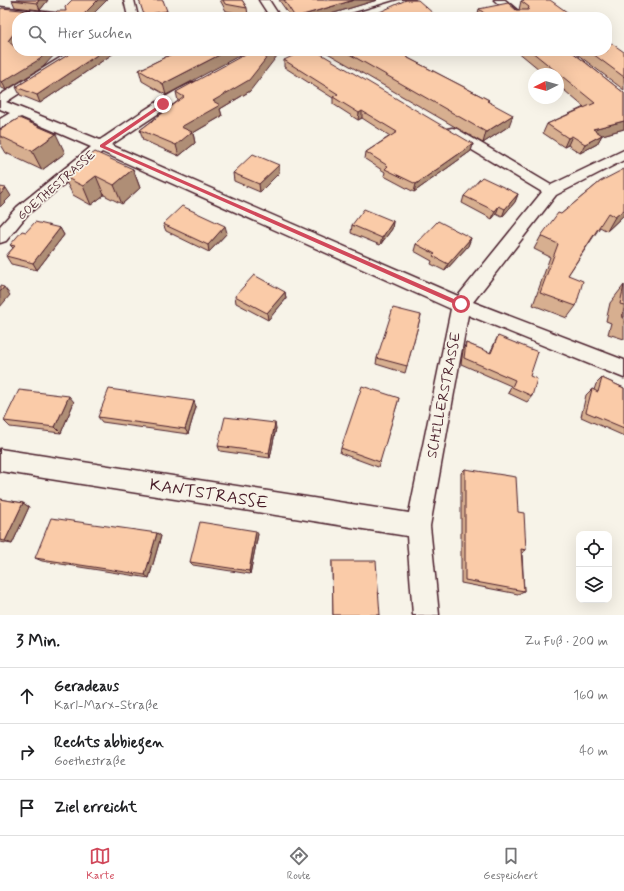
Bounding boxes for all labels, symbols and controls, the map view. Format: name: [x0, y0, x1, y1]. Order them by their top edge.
search box: [12, 12, 612, 56]
icon: search: [26, 23, 48, 45]
text: Hier suchen: [58, 24, 132, 44]
north arrow: [528, 68, 564, 104]
route end: [154, 95, 172, 113]
street label: GOETHESTRASSE: [14, 147, 99, 224]
route start: [452, 295, 470, 313]
street label: SCHILLERSTRASSE: [423, 331, 465, 460]
street label: KANTSTRASSE: [148, 474, 270, 514]
map controls: [576, 531, 612, 603]
button: locate: [576, 531, 612, 567]
button: layers: [576, 567, 612, 603]
text: 3 Min.: [16, 630, 60, 652]
text: Zu Fuß · 200 m: [524, 633, 608, 650]
text: Geradeaus: [54, 677, 119, 697]
icon: ahead: [16, 685, 38, 707]
text: 160 m: [573, 687, 608, 704]
text: Karl-Marx-Straße: [54, 697, 158, 714]
text: Rechts abbiegen: [54, 733, 164, 753]
icon: right: [16, 741, 38, 763]
text: 40 m: [579, 743, 608, 760]
text: Goethestraße: [54, 753, 126, 770]
icon: arrive: [16, 797, 38, 819]
text: Ziel erreicht: [54, 798, 137, 818]
tab: Karte: [86, 845, 114, 883]
tab: Route: [287, 845, 311, 883]
tab: Gespeichert: [483, 845, 538, 883]

